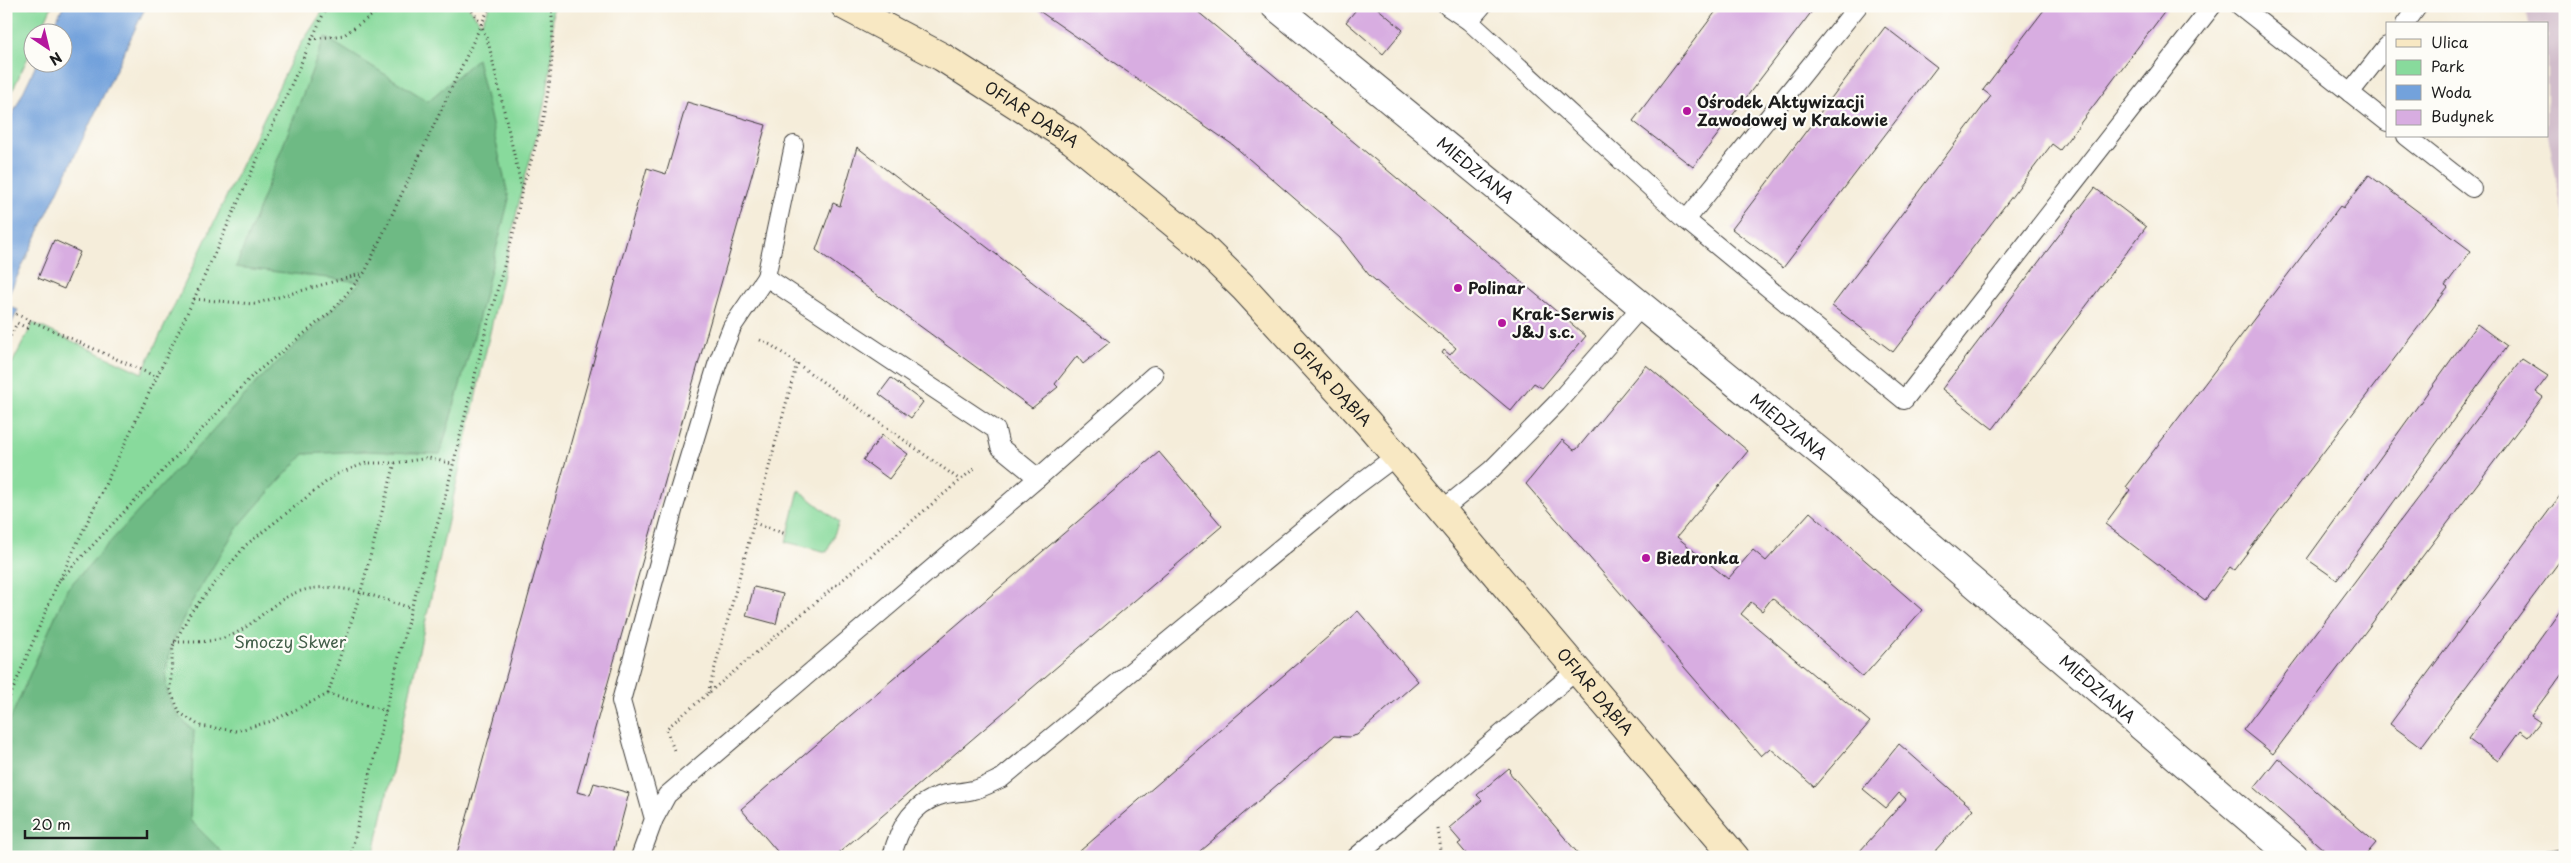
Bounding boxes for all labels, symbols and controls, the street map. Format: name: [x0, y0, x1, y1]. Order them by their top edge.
north arrow: [22, 22, 72, 72]
legend: [2386, 22, 2548, 138]
text: Ulica: [2431, 30, 2469, 53]
text: N: [45, 47, 66, 71]
text: Park: [2431, 54, 2465, 77]
street label: OFIAR DĄBIA: [980, 74, 1085, 152]
text: Woda: [2431, 80, 2472, 103]
place label: Ośrodek Aktywizacji Zawodowej w Krakowie: [1697, 89, 1888, 131]
text: Budynek: [2431, 104, 2494, 127]
marker: Ośrodek Aktywizacji Zawodowej w Krakowie: [1681, 105, 1693, 117]
street label: MIEDZIANA: [1432, 130, 1520, 208]
place label: Polinar: [1468, 275, 1526, 299]
marker: Polinar: [1452, 282, 1464, 294]
place label: Krak-Serwis J&J s.c.: [1512, 301, 1615, 343]
marker: Krak-Serwis J&J s.c.: [1496, 317, 1508, 329]
street label: OFIAR DĄBIA: [1287, 335, 1378, 431]
street label: MIEDZIANA: [1746, 387, 1833, 465]
place label: Biedronka: [1656, 545, 1739, 569]
marker: Biedronka: [1640, 552, 1652, 564]
park label: Smoczy Skwer: [234, 629, 347, 653]
street label: OFIAR DĄBIA: [1552, 642, 1640, 740]
street label: MIEDZIANA: [2055, 648, 2142, 728]
scale bar: [25, 808, 148, 840]
text: 20 m: [32, 812, 71, 835]

